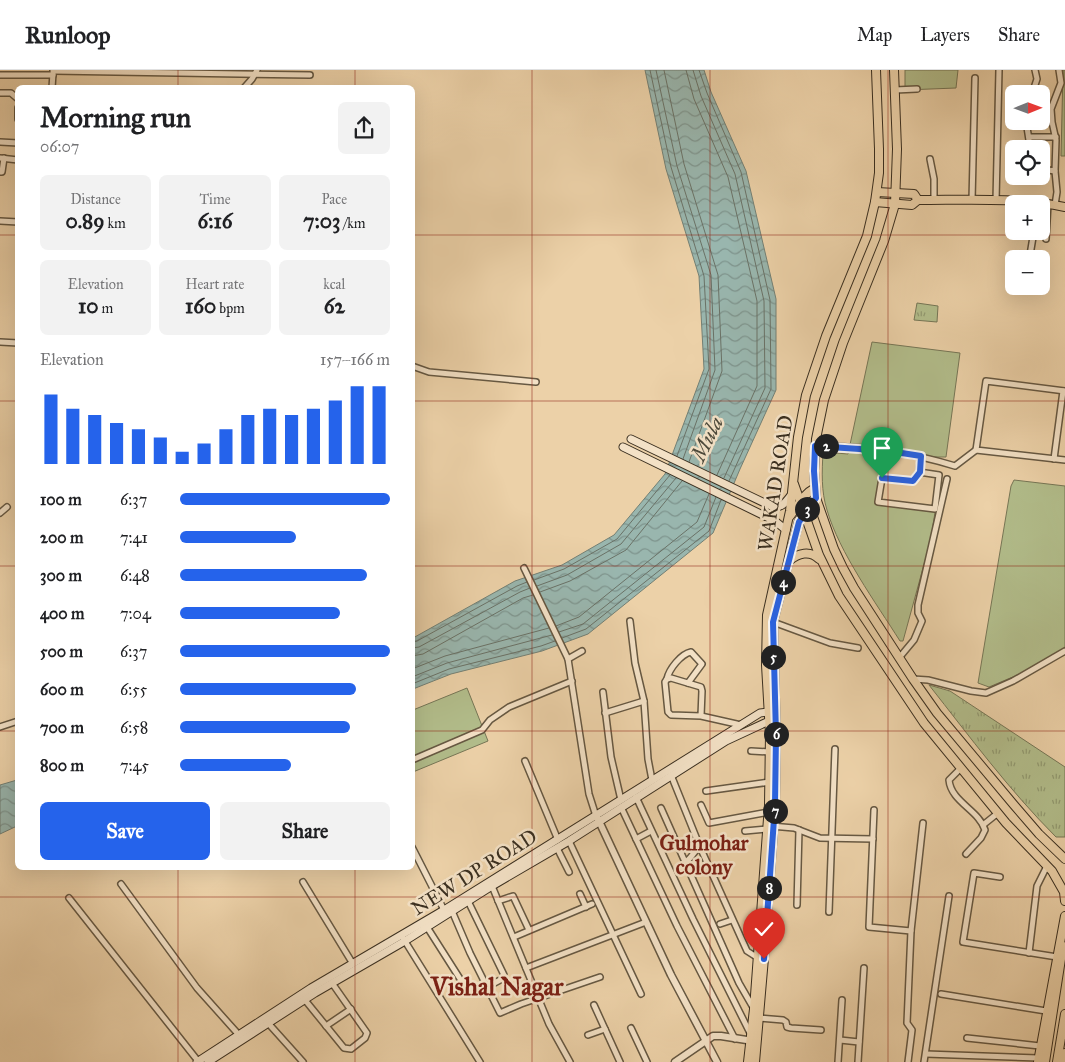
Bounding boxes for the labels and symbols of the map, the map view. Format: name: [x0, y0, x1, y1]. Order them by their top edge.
north arrow: [1005, 85, 1050, 130]
water label: Mula: [684, 412, 729, 468]
street label: WAKAD ROAD: [752, 413, 798, 553]
pin: [861, 427, 903, 478]
pin: 2: [814, 434, 838, 458]
pin: 3: [794, 496, 820, 522]
pin: 4: [770, 570, 796, 594]
pin: 5: [760, 644, 786, 670]
pin: 6: [764, 722, 788, 746]
pin: 7: [762, 798, 788, 824]
street label: NEW DP ROAD: [407, 824, 541, 920]
district label: Gulmohar colony: [660, 830, 750, 880]
pin: 8: [756, 876, 782, 900]
pin: [743, 908, 785, 959]
district label: Vishal Nagar: [430, 971, 564, 1003]

